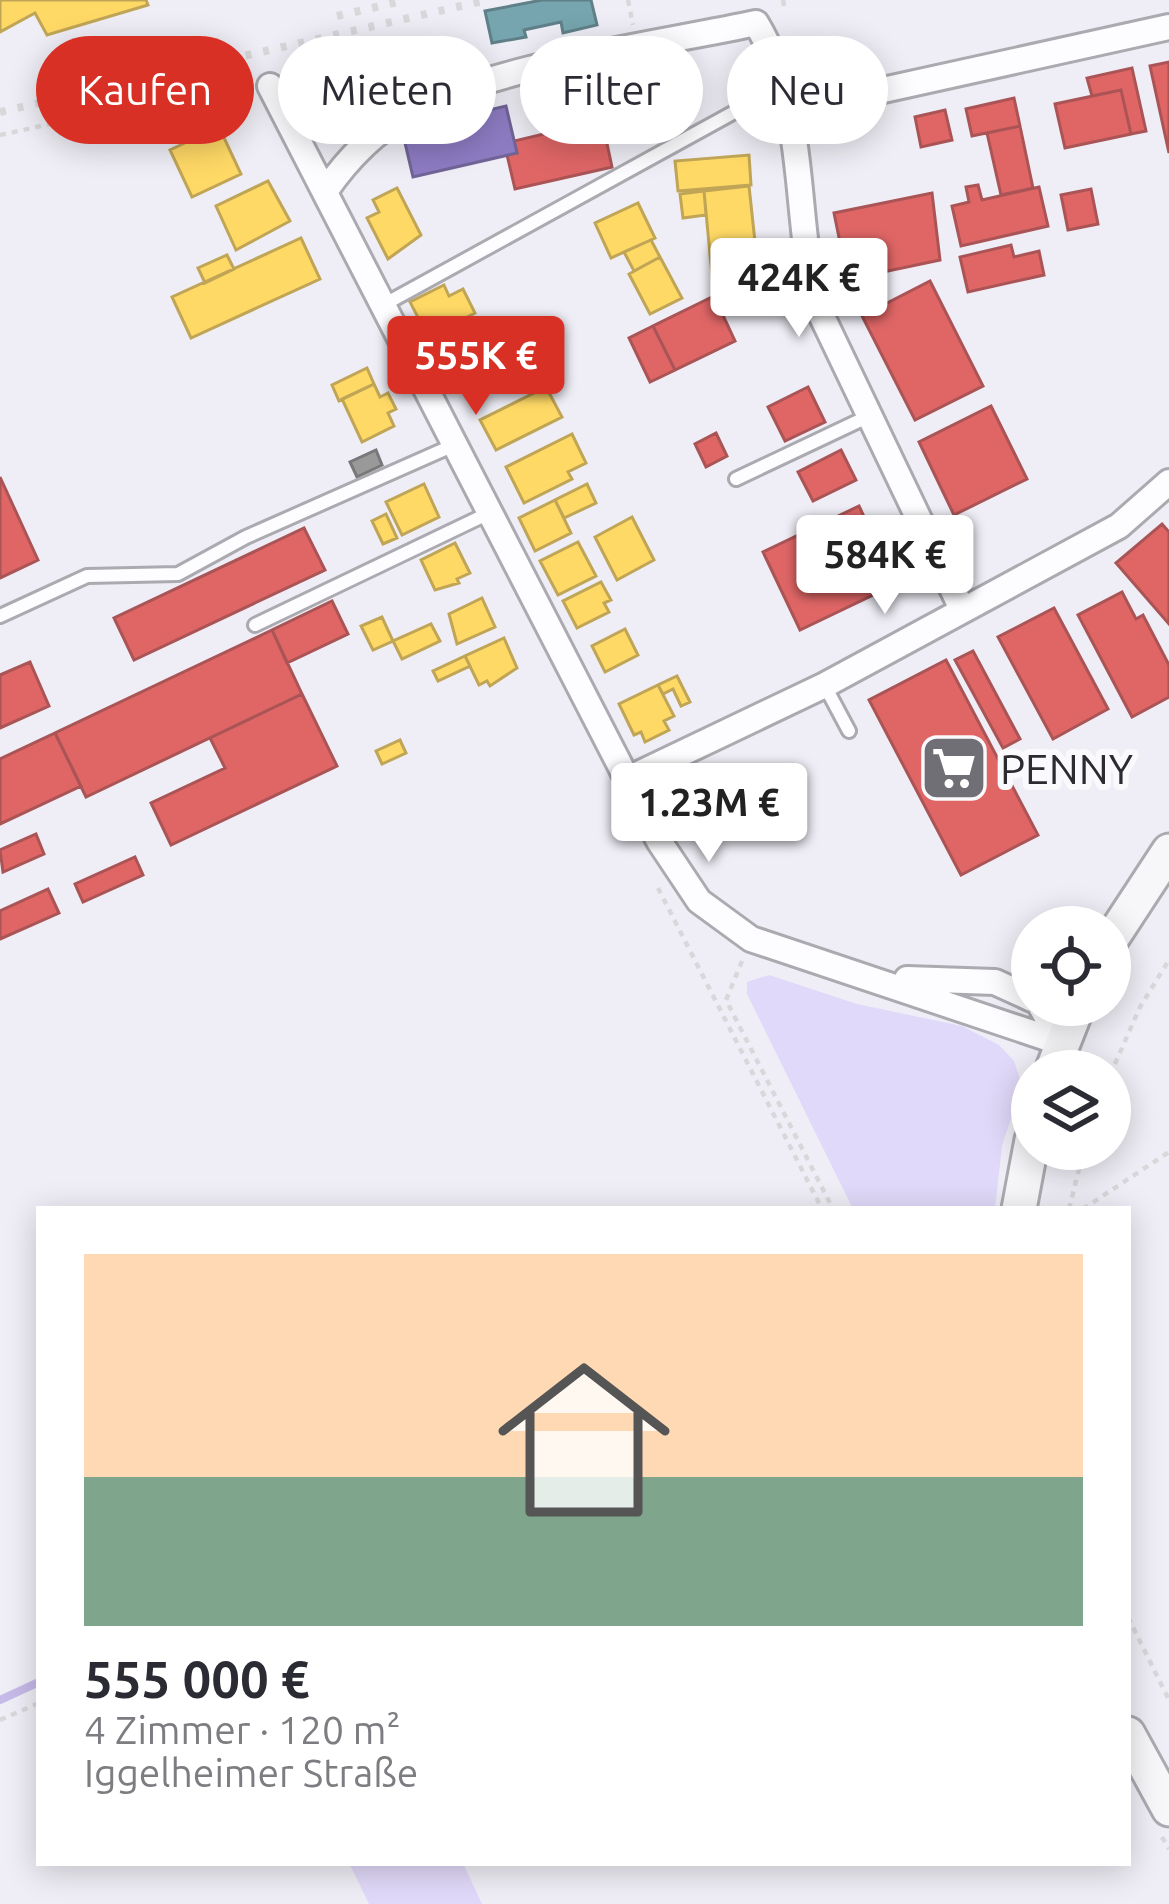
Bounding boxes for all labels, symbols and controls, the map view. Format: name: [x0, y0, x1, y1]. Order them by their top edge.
chip: Kaufen: [36, 36, 254, 144]
chip: Mieten: [278, 36, 496, 144]
chip: Filter: [520, 36, 703, 144]
chip: Neu: [727, 36, 888, 144]
pin: 424K €: [701, 238, 897, 340]
text: 424K €: [737, 255, 861, 298]
pin: 555K €: [378, 316, 574, 418]
text: 555K €: [414, 333, 538, 376]
pin: 584K €: [787, 515, 983, 617]
text: 584K €: [823, 532, 947, 575]
supermarket icon: PENNY: [919, 733, 989, 803]
place label: PENNY: [1000, 745, 1133, 792]
pin: 1.23M €: [598, 763, 820, 865]
text: 1.23M €: [638, 780, 780, 823]
map controls: [1011, 906, 1131, 1170]
button: locate: [1011, 906, 1131, 1026]
button: layers: [1011, 1050, 1131, 1170]
icon: home: [476, 1332, 692, 1548]
text: 555 000 €: [84, 1650, 310, 1708]
text: 4 Zimmer · 120 m²: [84, 1708, 401, 1751]
text: Iggelheimer Straße: [84, 1751, 418, 1794]

